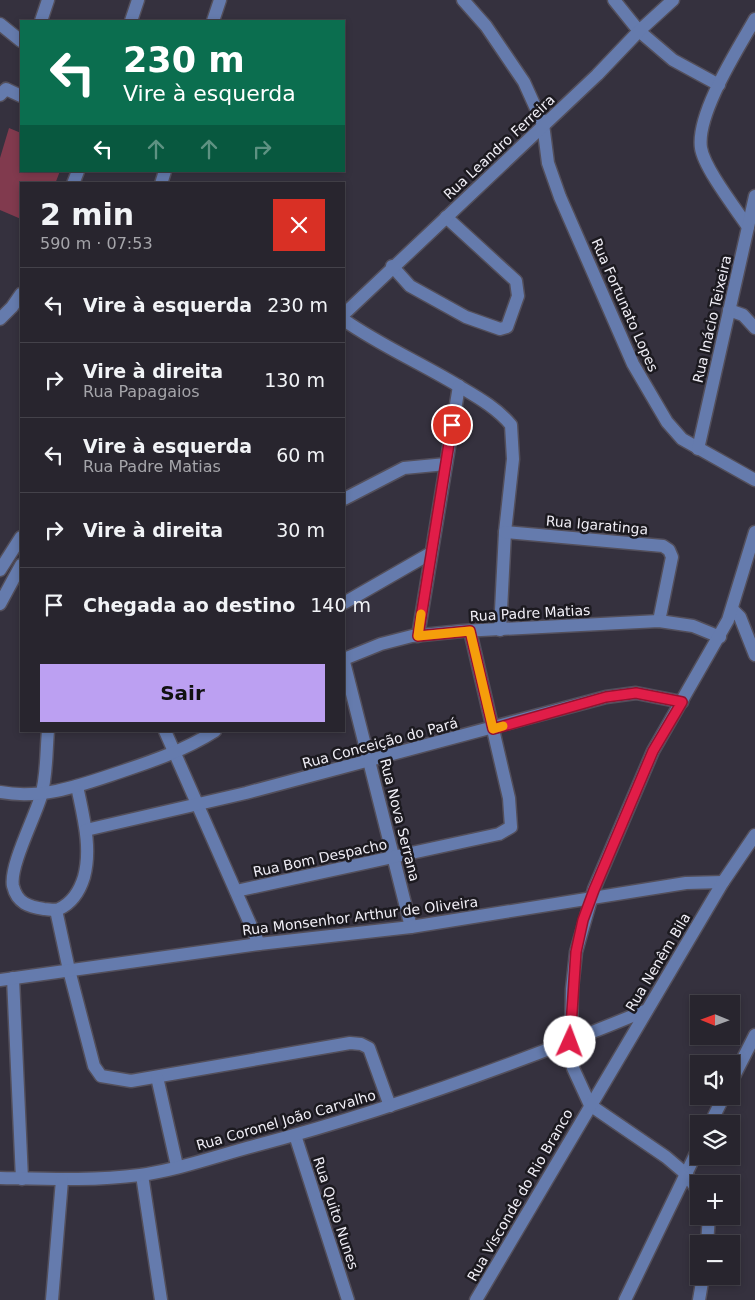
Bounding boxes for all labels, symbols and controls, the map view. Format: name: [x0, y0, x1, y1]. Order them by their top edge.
icon: left: [40, 40, 105, 105]
text: 230 m: [123, 40, 245, 80]
text: Vire à esquerda: [123, 81, 296, 106]
street label: Rua Leandro Ferreira: [440, 91, 558, 203]
icon: left: [89, 135, 117, 163]
icon: ahead: [142, 135, 170, 163]
icon: ahead: [195, 135, 223, 163]
icon: right: [248, 135, 276, 163]
text: 2 min: [40, 197, 134, 232]
button: close: [273, 199, 325, 251]
text: 590 m · 07:53: [40, 234, 153, 253]
street label: Rua Fortunato Lopes: [588, 236, 662, 374]
street label: Rua Inácio Teixeira: [690, 254, 734, 384]
icon: left: [40, 291, 68, 319]
text: Vire à esquerda: [83, 294, 252, 316]
text: 230 m: [267, 294, 328, 316]
text: Vire à direita: [83, 360, 223, 382]
icon: right: [40, 366, 68, 394]
text: 130 m: [264, 369, 325, 391]
text: Rua Papagaios: [83, 382, 200, 401]
pin: [431, 404, 473, 446]
icon: arrive: [438, 411, 466, 439]
text: Vire à esquerda: [83, 435, 252, 457]
icon: left: [40, 441, 68, 469]
text: 60 m: [276, 444, 325, 466]
text: Rua Padre Matias: [83, 457, 221, 476]
street label: Rua Igaratinga: [545, 513, 649, 537]
icon: right: [40, 516, 68, 544]
text: Vire à direita: [83, 519, 223, 541]
text: 30 m: [276, 519, 325, 541]
icon: arrive: [40, 591, 68, 619]
text: Chegada ao destino: [83, 594, 295, 616]
text: 140 m: [310, 594, 371, 616]
street label: Rua Padre Matias: [469, 602, 591, 624]
button: Sair: [40, 664, 325, 722]
street label: Rua Conceição do Pará: [300, 715, 460, 771]
street label: Rua Nova Serrana: [377, 757, 423, 883]
street label: Rua Bom Despacho: [252, 836, 388, 880]
street label: Rua Monsenhor Arthur de Oliveira: [241, 894, 479, 938]
street label: Rua Nenêm Bila: [622, 910, 694, 1014]
north arrow: [690, 995, 740, 1045]
map controls: [690, 995, 740, 1285]
position arrow: [543, 1015, 595, 1067]
button: sound: [690, 1055, 740, 1105]
street label: Rua Coronel João Carvalho: [195, 1087, 377, 1153]
street label: Rua Visconde do Rio Branco: [464, 1106, 576, 1284]
button: layers: [690, 1115, 740, 1165]
street label: Rua Quito Nunes: [310, 1155, 362, 1271]
button: +: [690, 1175, 740, 1225]
button: −: [690, 1235, 740, 1285]

